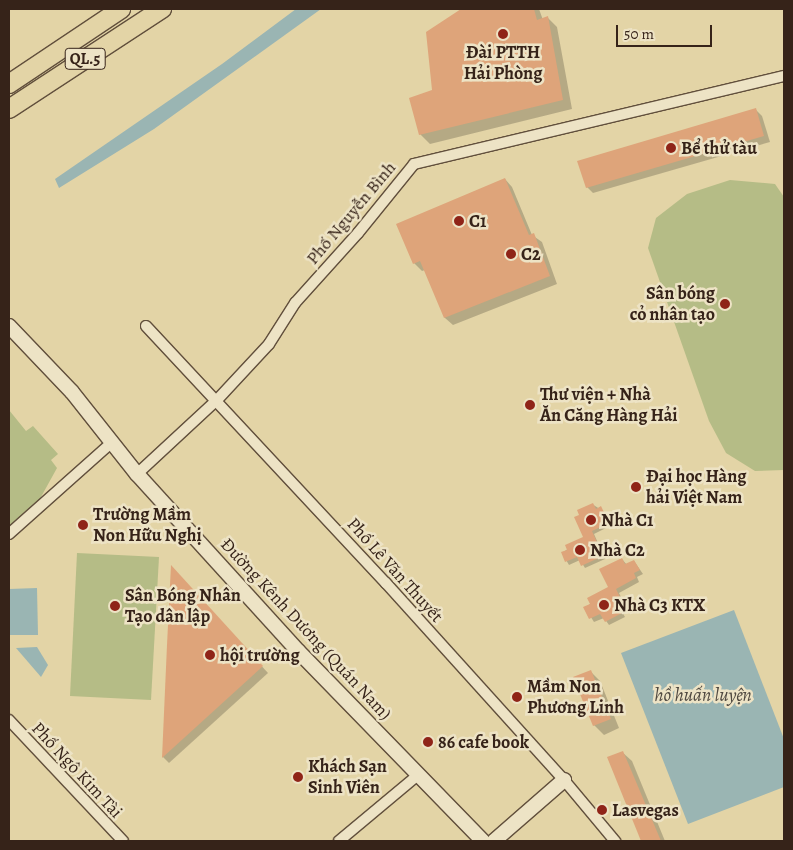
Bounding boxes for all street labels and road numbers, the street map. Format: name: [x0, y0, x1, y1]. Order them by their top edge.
road number: QL.5: [64, 46, 106, 72]
street label: Phố Nguyễn Bình: [302, 157, 400, 269]
street label: Phố Lê Văn Thuyết: [342, 513, 448, 627]
street label: Đường Kênh Dương (Quán Nam): [216, 534, 396, 724]
street label: Phố Ngô Kim Tài: [27, 717, 127, 823]

